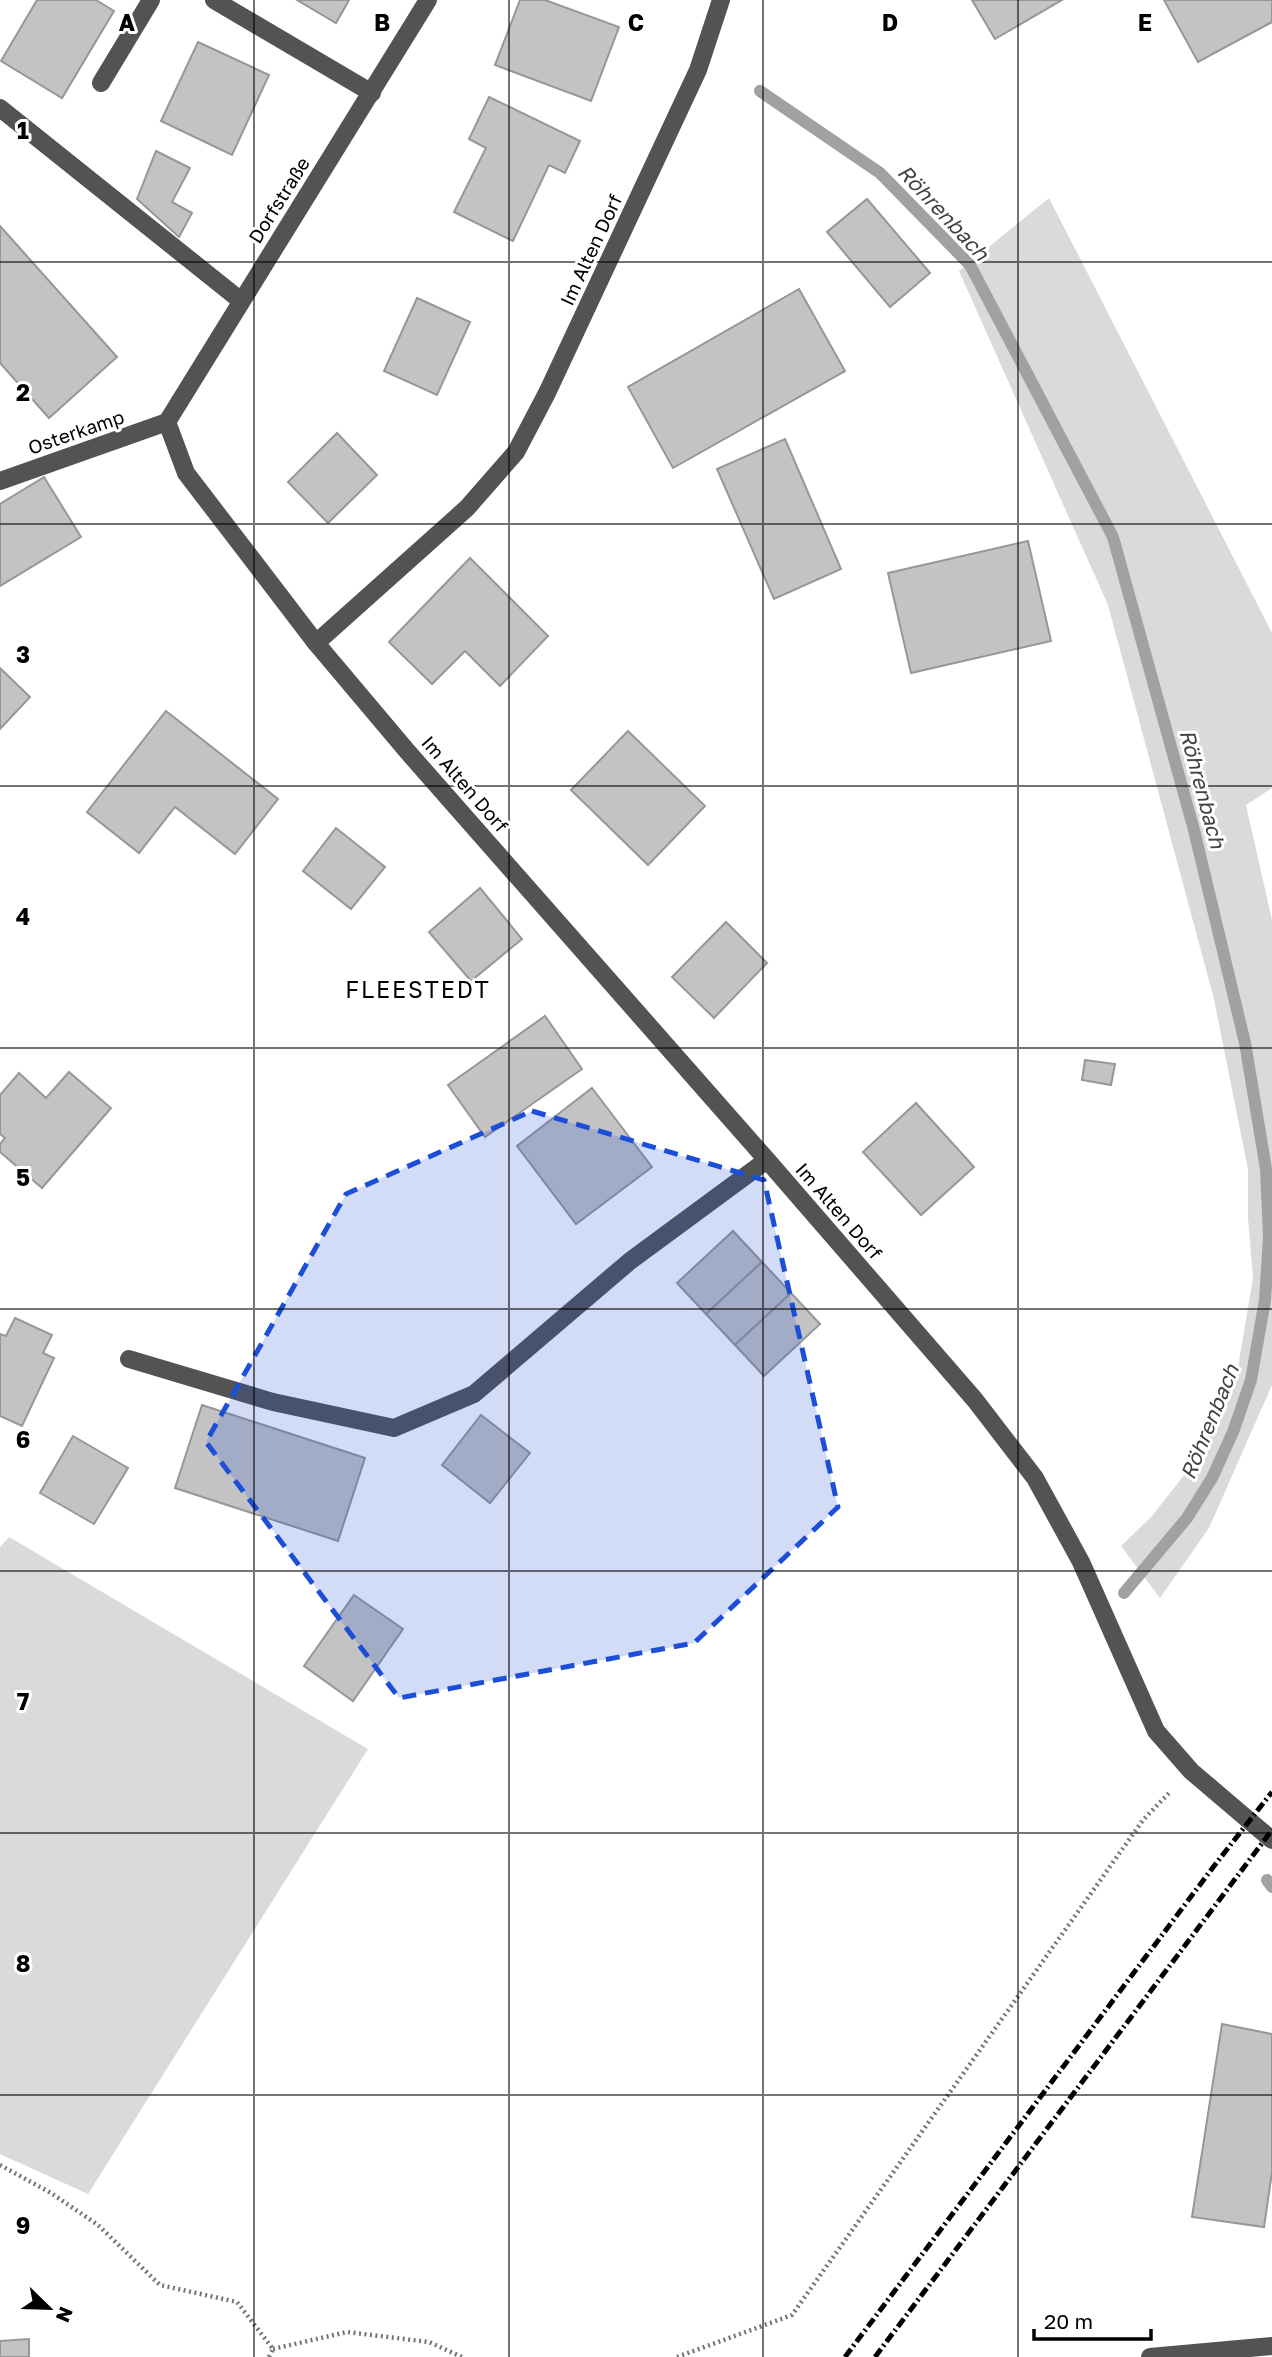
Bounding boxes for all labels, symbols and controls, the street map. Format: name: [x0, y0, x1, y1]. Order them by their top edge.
text: A: [119, 8, 136, 36]
text: B: [374, 8, 390, 36]
text: C: [628, 8, 644, 36]
text: D: [882, 8, 898, 36]
text: E: [1138, 8, 1152, 36]
text: 1: [17, 116, 29, 144]
street label: Dorfstraße: [243, 152, 314, 247]
water label: Röhrenbach: [893, 159, 996, 267]
street label: Im Alten Dorf: [555, 190, 626, 309]
text: 2: [16, 378, 30, 406]
street label: Osterkamp: [25, 404, 127, 459]
text: 3: [16, 640, 30, 668]
water label: Röhrenbach: [1175, 727, 1232, 852]
street label: Im Alten Dorf: [417, 731, 513, 837]
text: 4: [16, 902, 30, 930]
district label: FLEESTEDT: [345, 975, 491, 1003]
street label: Im Alten Dorf: [791, 1158, 887, 1264]
text: 5: [16, 1163, 30, 1191]
water label: Röhrenbach: [1174, 1359, 1244, 1483]
text: 6: [16, 1425, 30, 1453]
text: 7: [17, 1687, 29, 1715]
text: 8: [16, 1949, 30, 1977]
text: 9: [16, 2211, 30, 2239]
north arrow: [14, 2273, 84, 2343]
scale bar: [1034, 2298, 1151, 2342]
text: N: [52, 2304, 79, 2326]
text: 20 m: [1044, 2308, 1093, 2334]

